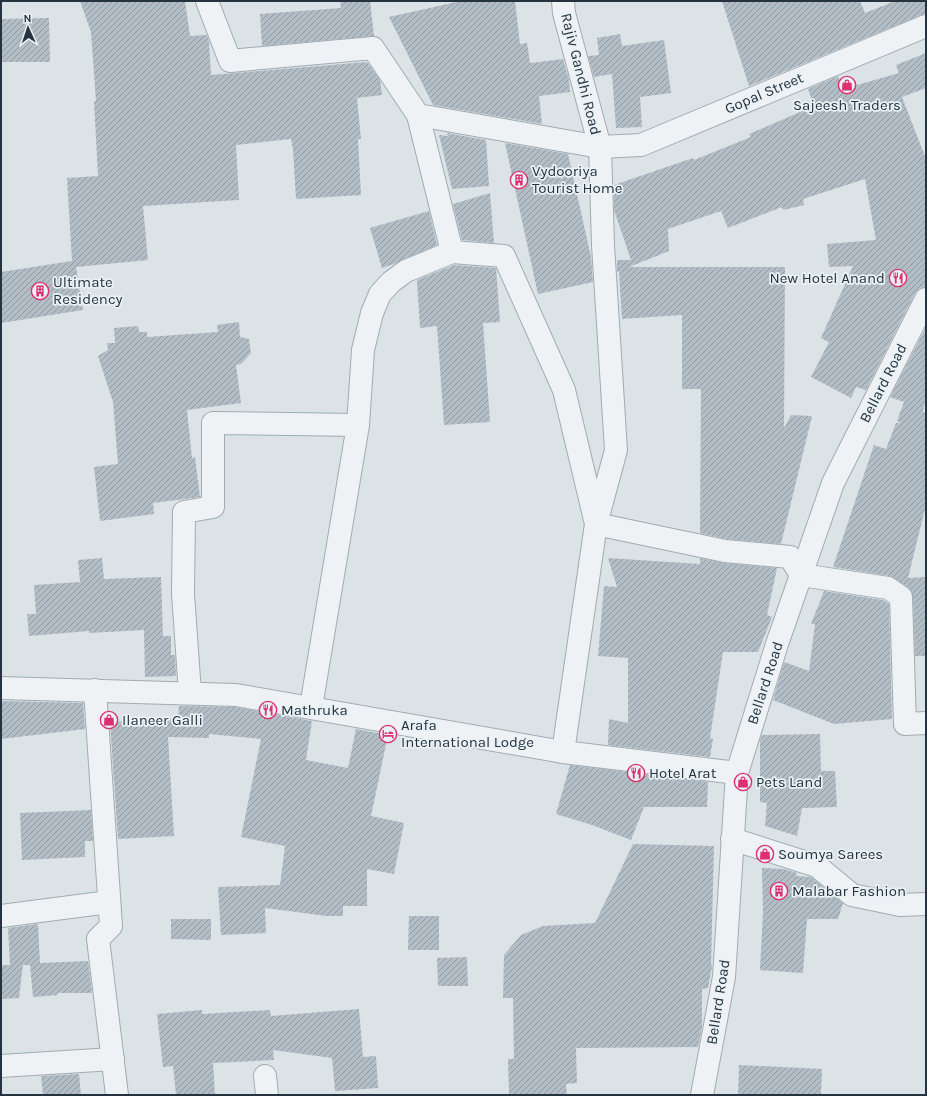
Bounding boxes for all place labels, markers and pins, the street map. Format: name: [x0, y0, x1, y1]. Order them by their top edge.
shop icon: Sajeesh Traders: [837, 75, 857, 95]
place label: Sajeesh Traders: [793, 96, 901, 114]
place label: Vydooriya Tourist Home: [532, 162, 623, 197]
building icon: Vydooriya Tourist Home: [509, 170, 529, 190]
restaurant icon: New Hotel Anand: [888, 268, 908, 288]
place label: New Hotel Anand: [769, 269, 885, 287]
place label: Ultimate Residency: [53, 273, 123, 308]
building icon: Ultimate Residency: [30, 281, 50, 301]
restaurant icon: Mathruka: [258, 700, 278, 720]
place label: Mathruka: [281, 701, 348, 719]
shop icon: Ilaneer Galli: [99, 710, 119, 730]
place label: Ilaneer Galli: [122, 711, 203, 729]
place label: Arafa International Lodge: [401, 716, 534, 751]
hotel icon: Arafa International Lodge: [378, 724, 398, 744]
restaurant icon: Hotel Arat: [626, 763, 646, 783]
place label: Hotel Arat: [649, 764, 717, 782]
shop icon: Pets Land: [733, 772, 753, 792]
place label: Pets Land: [756, 773, 822, 791]
shop icon: Soumya Sarees: [755, 844, 775, 864]
place label: Soumya Sarees: [778, 845, 883, 863]
building icon: Malabar Fashion: [769, 881, 789, 901]
place label: Malabar Fashion: [792, 882, 906, 900]

